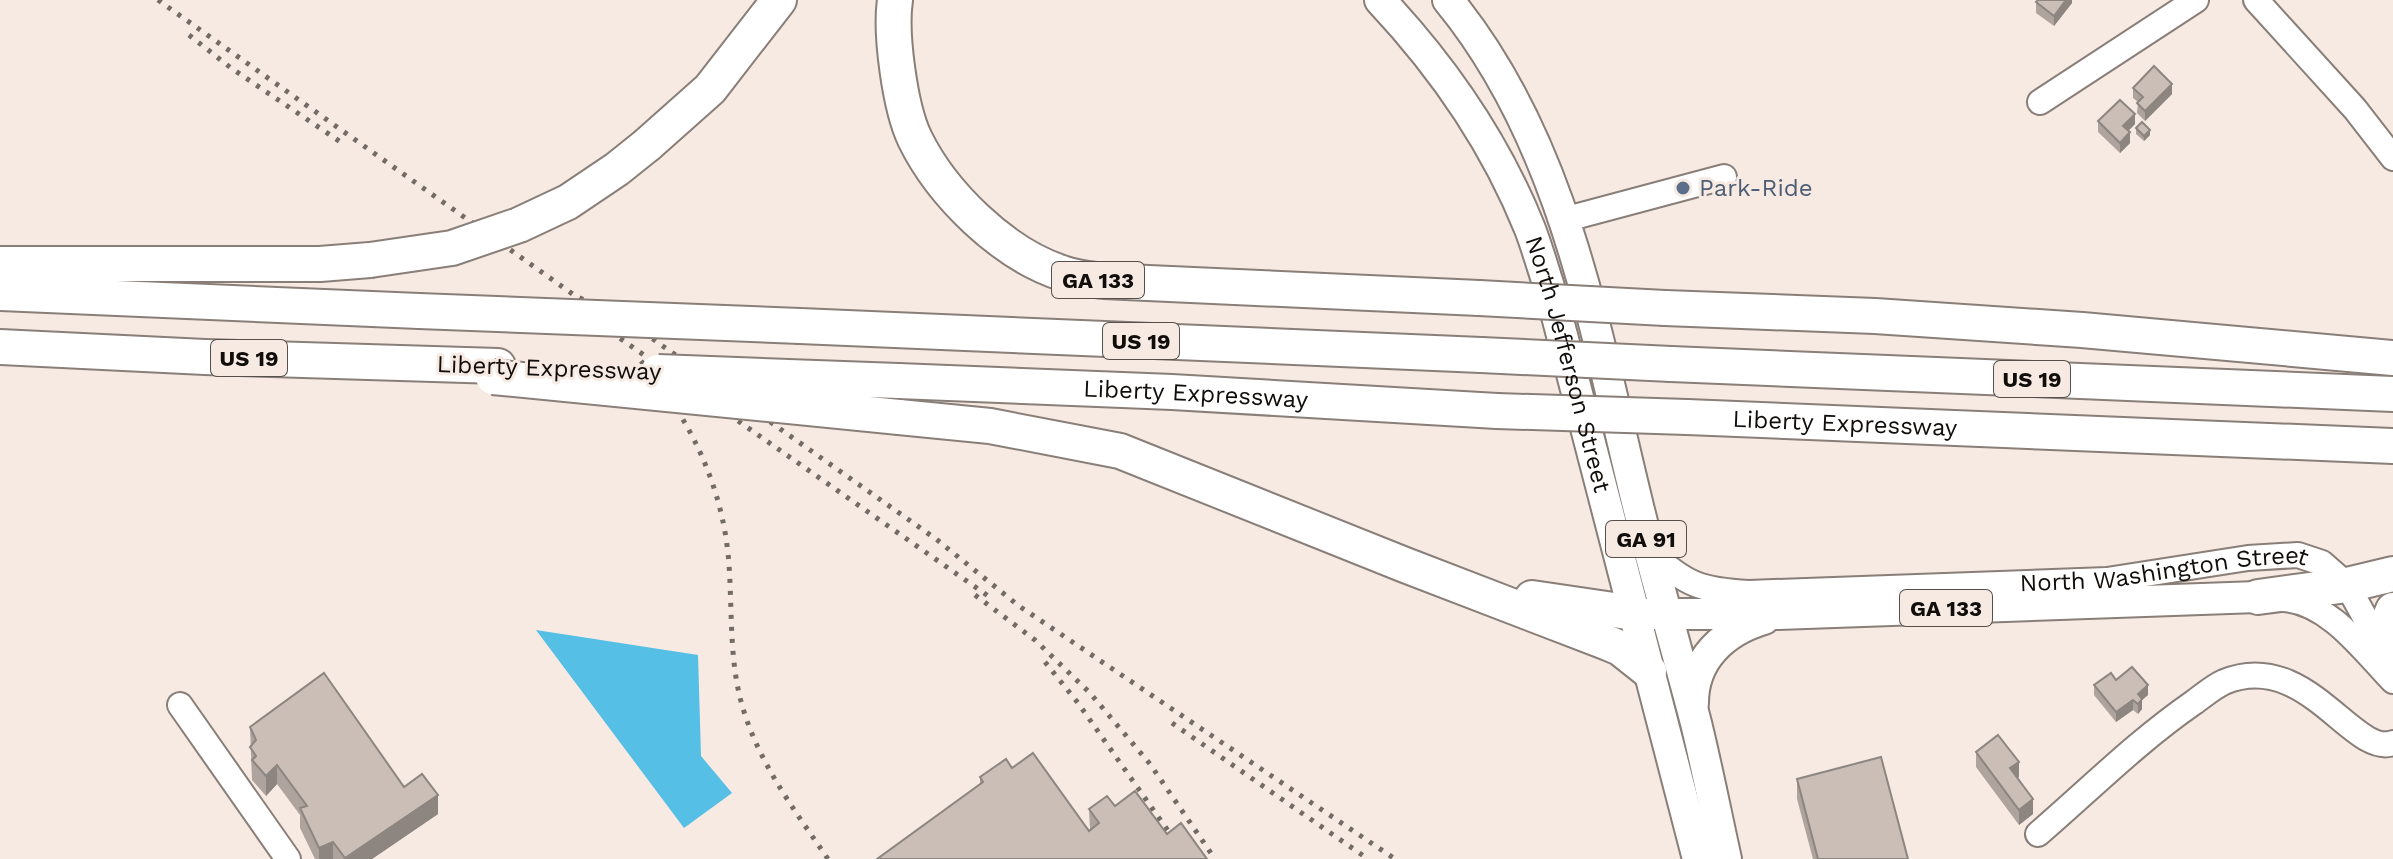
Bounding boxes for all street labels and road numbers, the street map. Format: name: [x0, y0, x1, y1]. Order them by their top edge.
street label: North Jefferson Street: [1520, 232, 1616, 496]
road number: GA 133: [1052, 262, 1144, 298]
road number: US 19: [1103, 323, 1179, 359]
road number: US 19: [211, 340, 287, 376]
street label: Liberty Expressway: [436, 350, 662, 386]
road number: US 19: [1994, 361, 2070, 397]
street label: Liberty Expressway: [1083, 374, 1309, 414]
street label: Liberty Expressway: [1732, 405, 1958, 442]
road number: GA 91: [1606, 521, 1686, 557]
street label: North Washington Street: [2019, 541, 2312, 597]
road number: GA 133: [1900, 590, 1992, 626]

